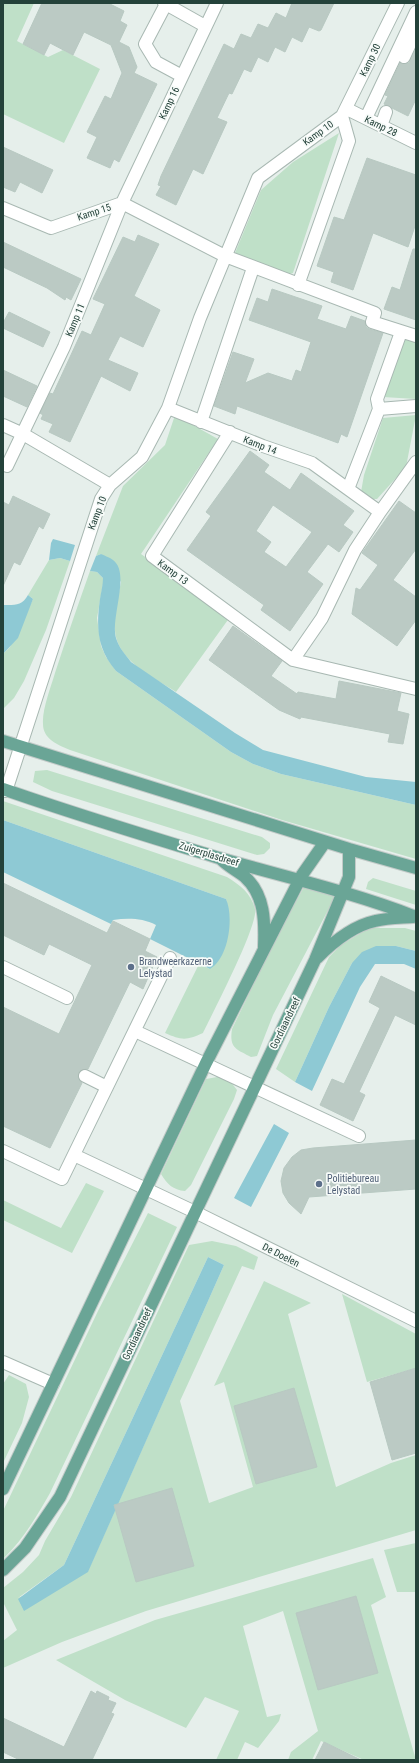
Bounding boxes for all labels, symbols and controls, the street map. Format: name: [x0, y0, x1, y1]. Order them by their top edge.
street label: Kamp 30: [357, 42, 383, 78]
street label: Kamp 16: [157, 85, 181, 121]
street label: Kamp 28: [363, 113, 399, 139]
street label: Kamp 10: [301, 118, 335, 148]
street label: Kamp 15: [76, 201, 112, 223]
street label: Kamp 11: [63, 302, 87, 338]
street label: Kamp 14: [242, 434, 278, 456]
street label: Kamp 10: [86, 495, 108, 531]
street label: Kamp 13: [156, 557, 190, 587]
street label: Zuigerplasdreef: [178, 840, 241, 869]
place label: Brandweerkazerne Lelystad: [139, 956, 212, 979]
marker: Brandweerkazerne Lelystad: [126, 962, 136, 972]
street label: Gordiaandreef: [268, 995, 303, 1051]
place label: Politiebureau Lelystad: [327, 1173, 379, 1196]
marker: Politiebureau Lelystad: [314, 1179, 324, 1189]
street label: De Doelen: [261, 1241, 301, 1269]
street label: Gordiaandreef: [120, 1306, 154, 1362]

